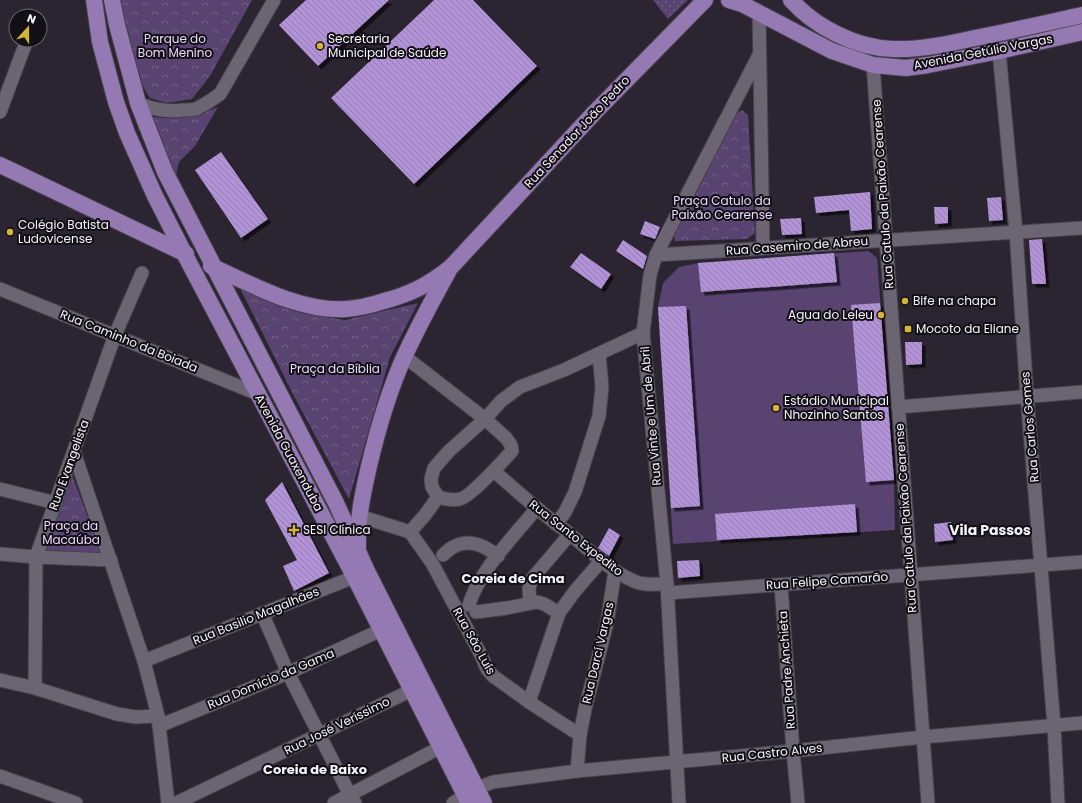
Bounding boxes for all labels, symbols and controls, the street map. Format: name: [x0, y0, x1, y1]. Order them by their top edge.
north arrow: [8, 8, 48, 48]
text: N: [25, 10, 38, 28]
park label: Parque do Bom Menino: [138, 30, 212, 61]
place label: Secretaria Municipal de Saúde: [328, 30, 446, 61]
street label: Avenida Getúlio Vargas: [912, 30, 1054, 73]
marker: Secretaria Municipal de Saúde: [315, 41, 325, 51]
street label: Rua Senador João Pedro: [520, 72, 633, 191]
street label: Rua Catulo da Paixão Cearense: [867, 99, 898, 289]
park label: Praça Catulo da Paixão Cearense: [672, 192, 772, 223]
place label: Colégio Batista Ludovicense: [18, 216, 109, 247]
marker: Colégio Batista Ludovicense: [5, 227, 15, 237]
street label: Rua Casemiro de Abreu: [725, 232, 869, 259]
place label: Bife na chapa: [913, 292, 996, 309]
marker: Bife na chapa: [900, 296, 910, 306]
street label: Rua Caminho da Boiada: [58, 305, 201, 376]
place label: Agua do Leleu: [788, 306, 873, 323]
marker: Agua do Leleu: [876, 310, 886, 320]
place label: Mocoto da Eliane: [916, 320, 1019, 337]
marker: Mocoto da Eliane: [903, 324, 913, 334]
street label: Rua Vinte e Um de Abril: [636, 346, 665, 486]
park label: Praça da Bíblia: [290, 360, 380, 377]
street label: Rua Carlos Gomes: [1016, 371, 1043, 483]
street label: Avenida Guaxenduba: [251, 391, 328, 514]
place label: Estádio Municipal Nhozinho Santos: [784, 392, 889, 423]
marker: Estádio Municipal Nhozinho Santos: [771, 403, 781, 413]
street label: Rua Evangelista: [44, 417, 93, 512]
street label: Rua Catulo da Paixão Cearense: [890, 423, 921, 613]
street label: Rua Santo Expedito: [526, 496, 627, 580]
park label: Praça da Macaúba: [42, 517, 100, 548]
district label: Vila Passos: [949, 520, 1031, 540]
place label: SESI Clínica: [303, 521, 371, 538]
marker: SESI Clínica: [288, 524, 300, 536]
street label: Rua Felipe Camarão: [765, 568, 889, 593]
district label: Coreia de Cima: [461, 569, 565, 588]
street label: Rua Basilio Magalhães: [190, 582, 322, 649]
street label: Rua Darcí Vargas: [578, 600, 617, 705]
street label: Rua São Luís: [449, 604, 500, 677]
street label: Rua Padre Anchieta: [774, 610, 799, 730]
street label: Rua Domício da Gama: [205, 644, 337, 713]
street label: Rua José Veríssimo: [281, 692, 393, 759]
street label: Rua Castro Alves: [721, 739, 823, 766]
district label: Coreia de Baixo: [263, 760, 367, 779]

